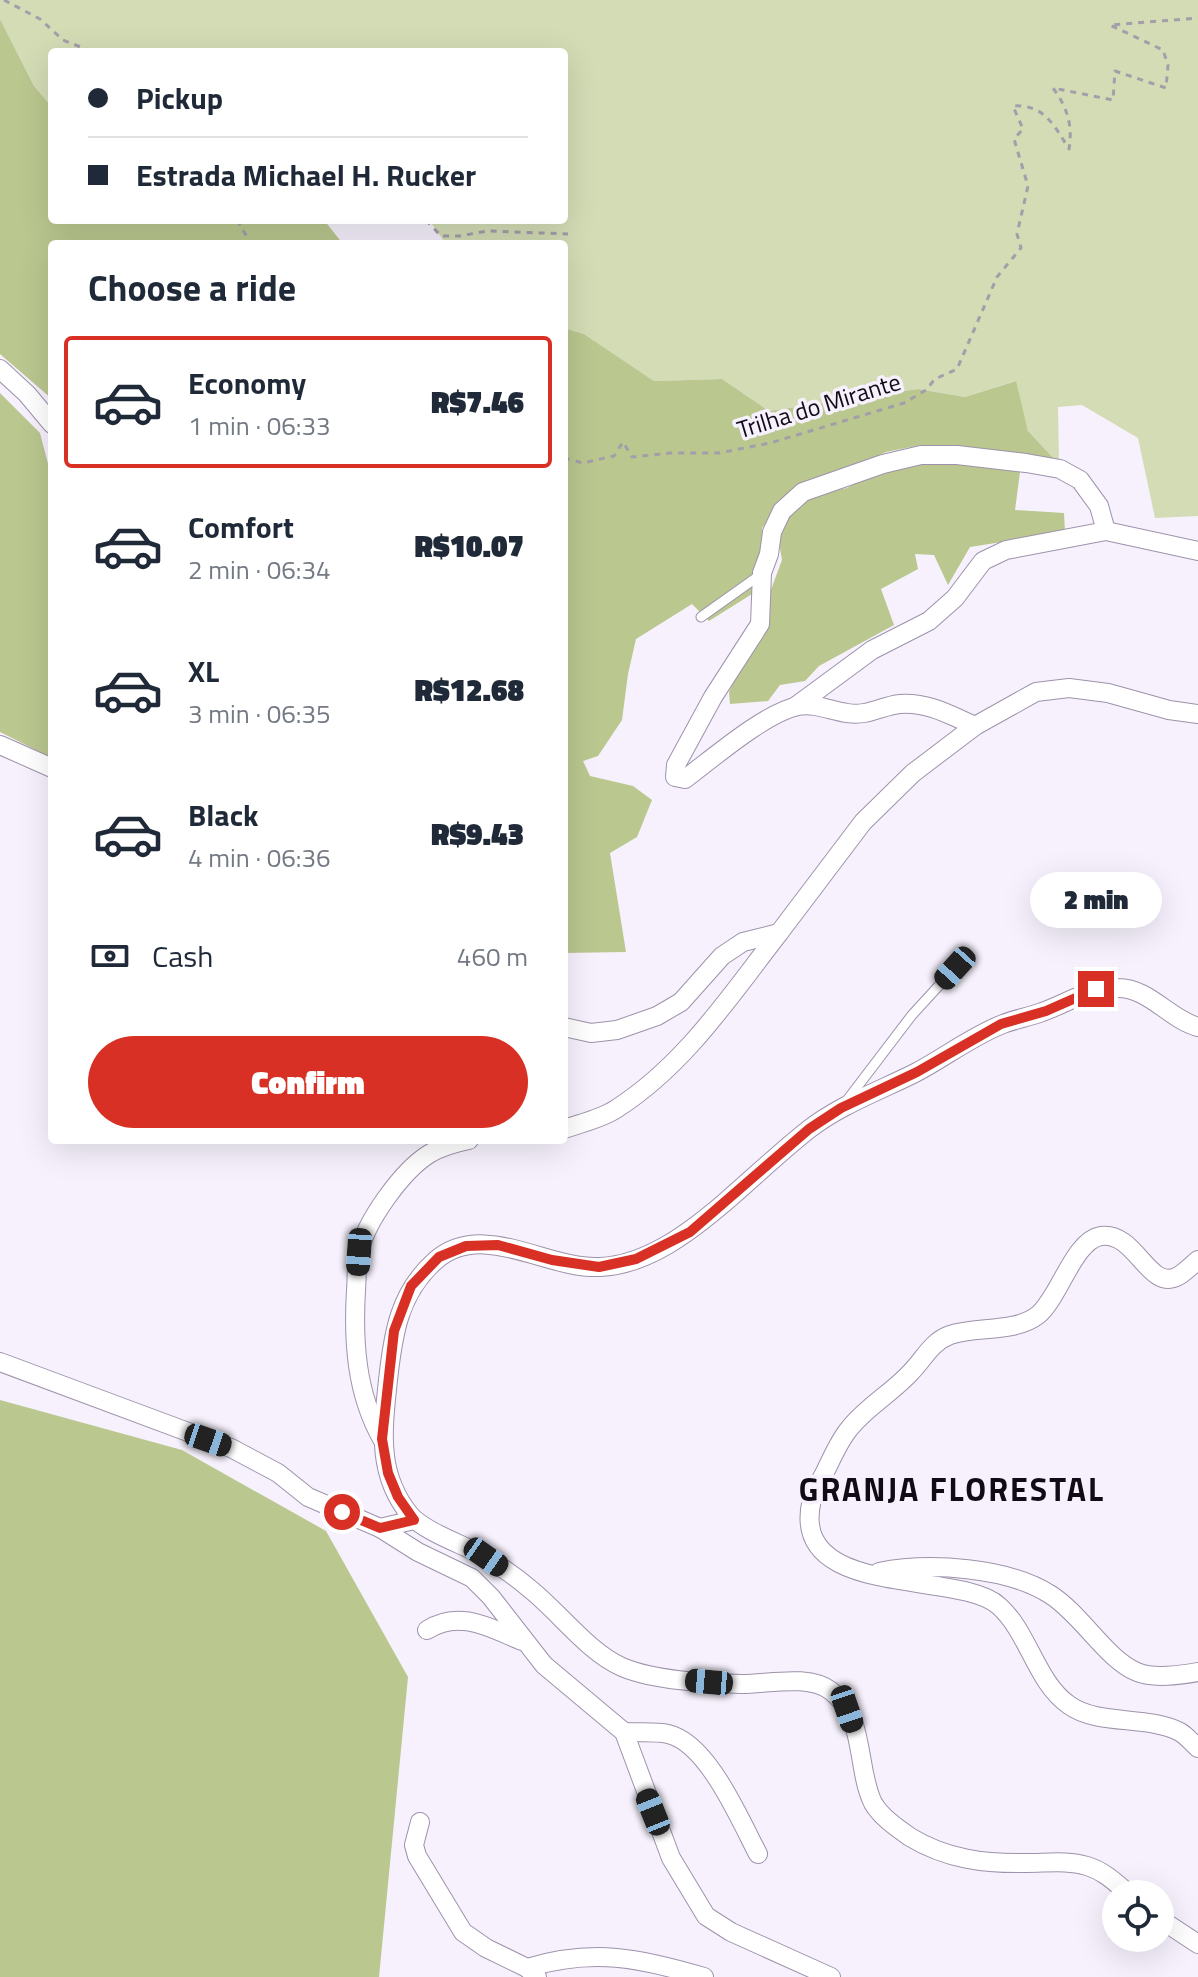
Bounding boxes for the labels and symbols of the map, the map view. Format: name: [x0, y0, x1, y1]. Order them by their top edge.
street label: Trilha do Mirante: [732, 363, 905, 447]
callout: 2 min: [1030, 873, 1162, 929]
car: [930, 942, 980, 994]
route end: [1078, 971, 1114, 1007]
car: [345, 1227, 373, 1277]
car: [181, 1421, 235, 1459]
district label: GRANJA FLORESTAL: [799, 1465, 1105, 1513]
route start: [324, 1494, 360, 1530]
car: [459, 1533, 513, 1581]
car: [684, 1668, 734, 1696]
car: [828, 1682, 866, 1736]
car: [633, 1785, 673, 1839]

